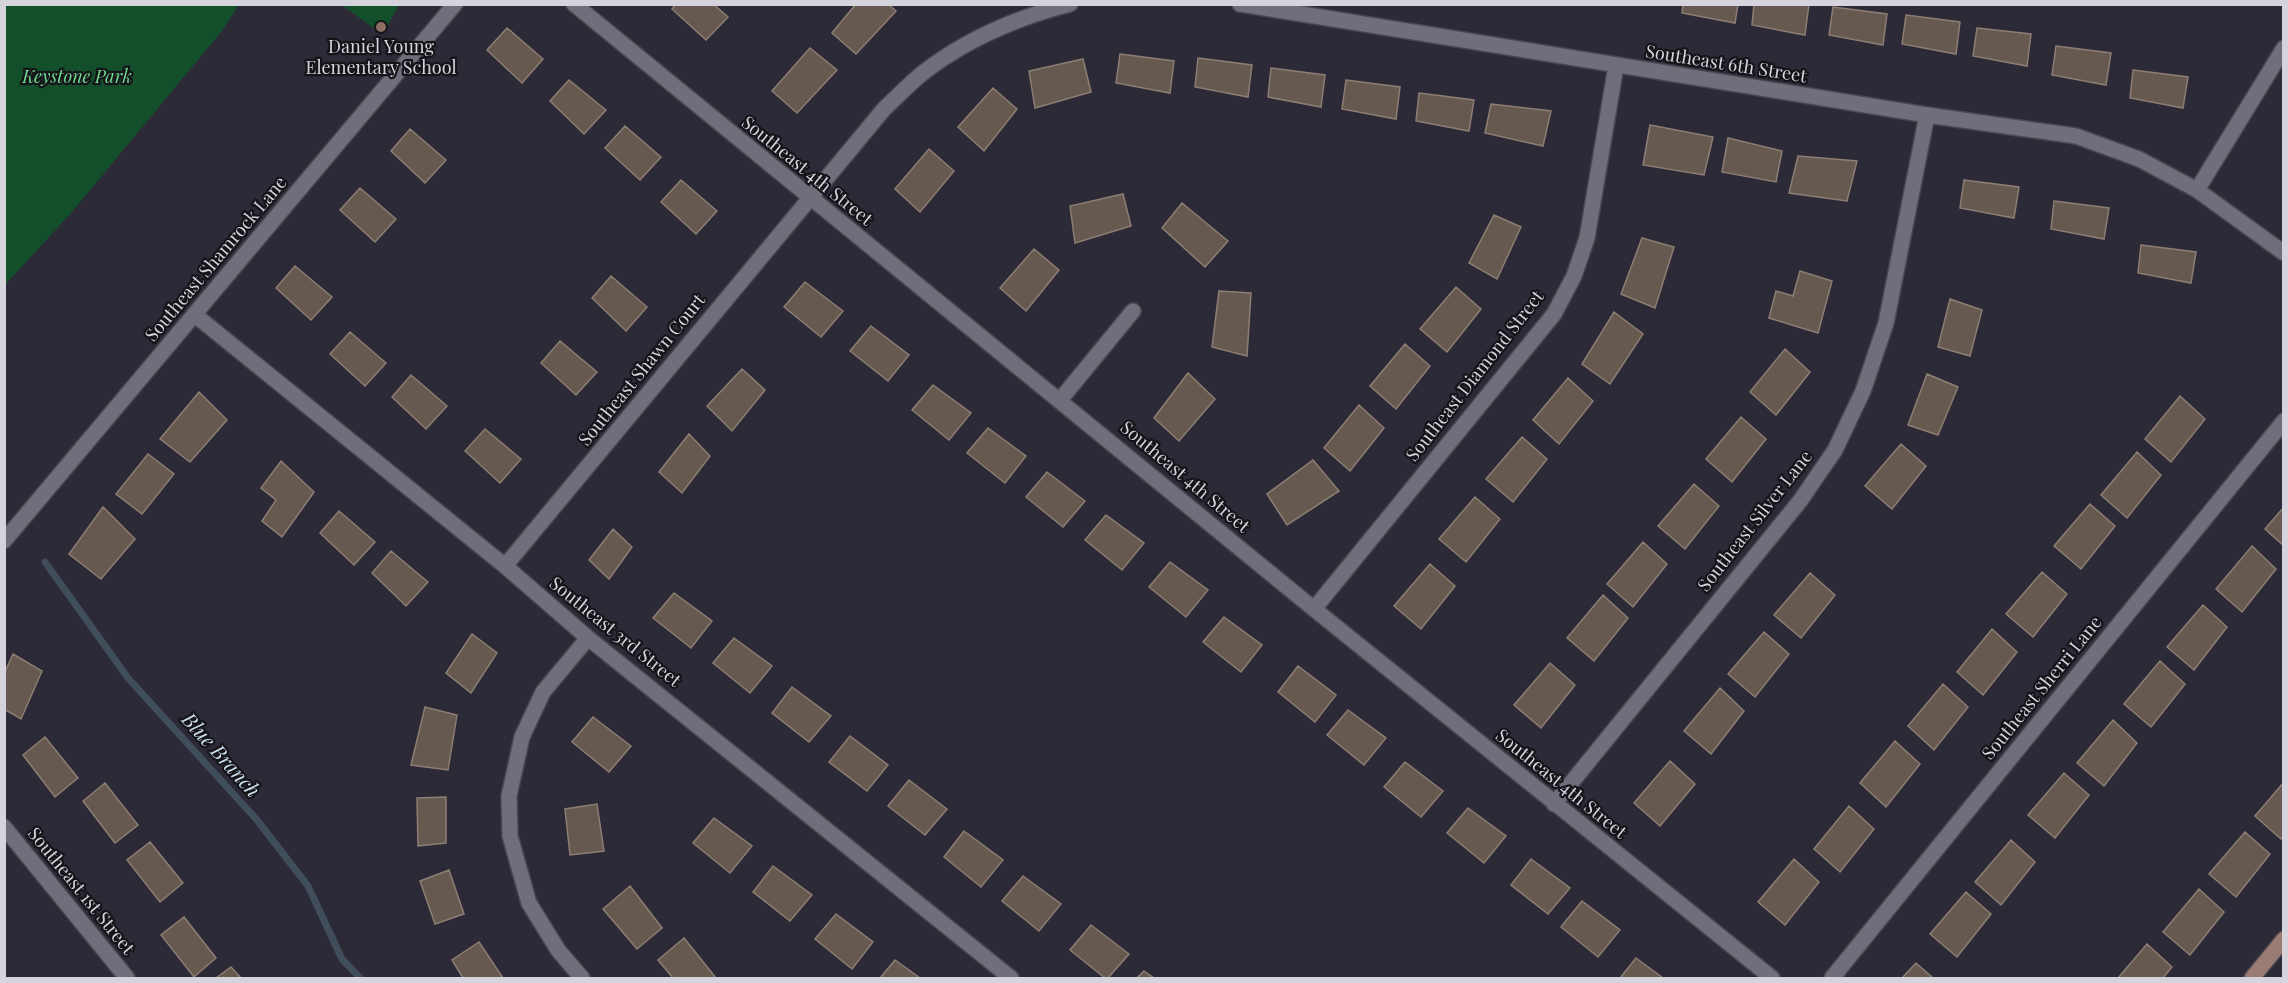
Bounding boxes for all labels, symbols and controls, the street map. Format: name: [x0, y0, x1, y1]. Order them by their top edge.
marker: Daniel Young Elementary School: [374, 20, 388, 34]
place label: Daniel Young Elementary School: [305, 34, 457, 79]
street label: Southeast 6th Street: [1644, 38, 1809, 88]
park label: Keystone Park: [21, 64, 132, 88]
street label: Southeast 4th Street: [737, 110, 879, 231]
street label: Southeast Shamrock Lane: [139, 171, 292, 346]
street label: Southeast Diamond Street: [1400, 284, 1549, 466]
street label: Southeast Shawn Court: [572, 288, 710, 450]
street label: Southeast 4th Street: [1116, 415, 1256, 538]
street label: Southeast Silver Lane: [1691, 445, 1817, 596]
street label: Southeast 3rd Street: [545, 571, 687, 692]
street label: Southeast Sherri Lane: [1976, 611, 2107, 764]
water label: Blue Branch: [176, 705, 267, 802]
street label: Southeast 4th Street: [1491, 723, 1633, 844]
street label: Southeast 1st Street: [23, 822, 141, 960]

